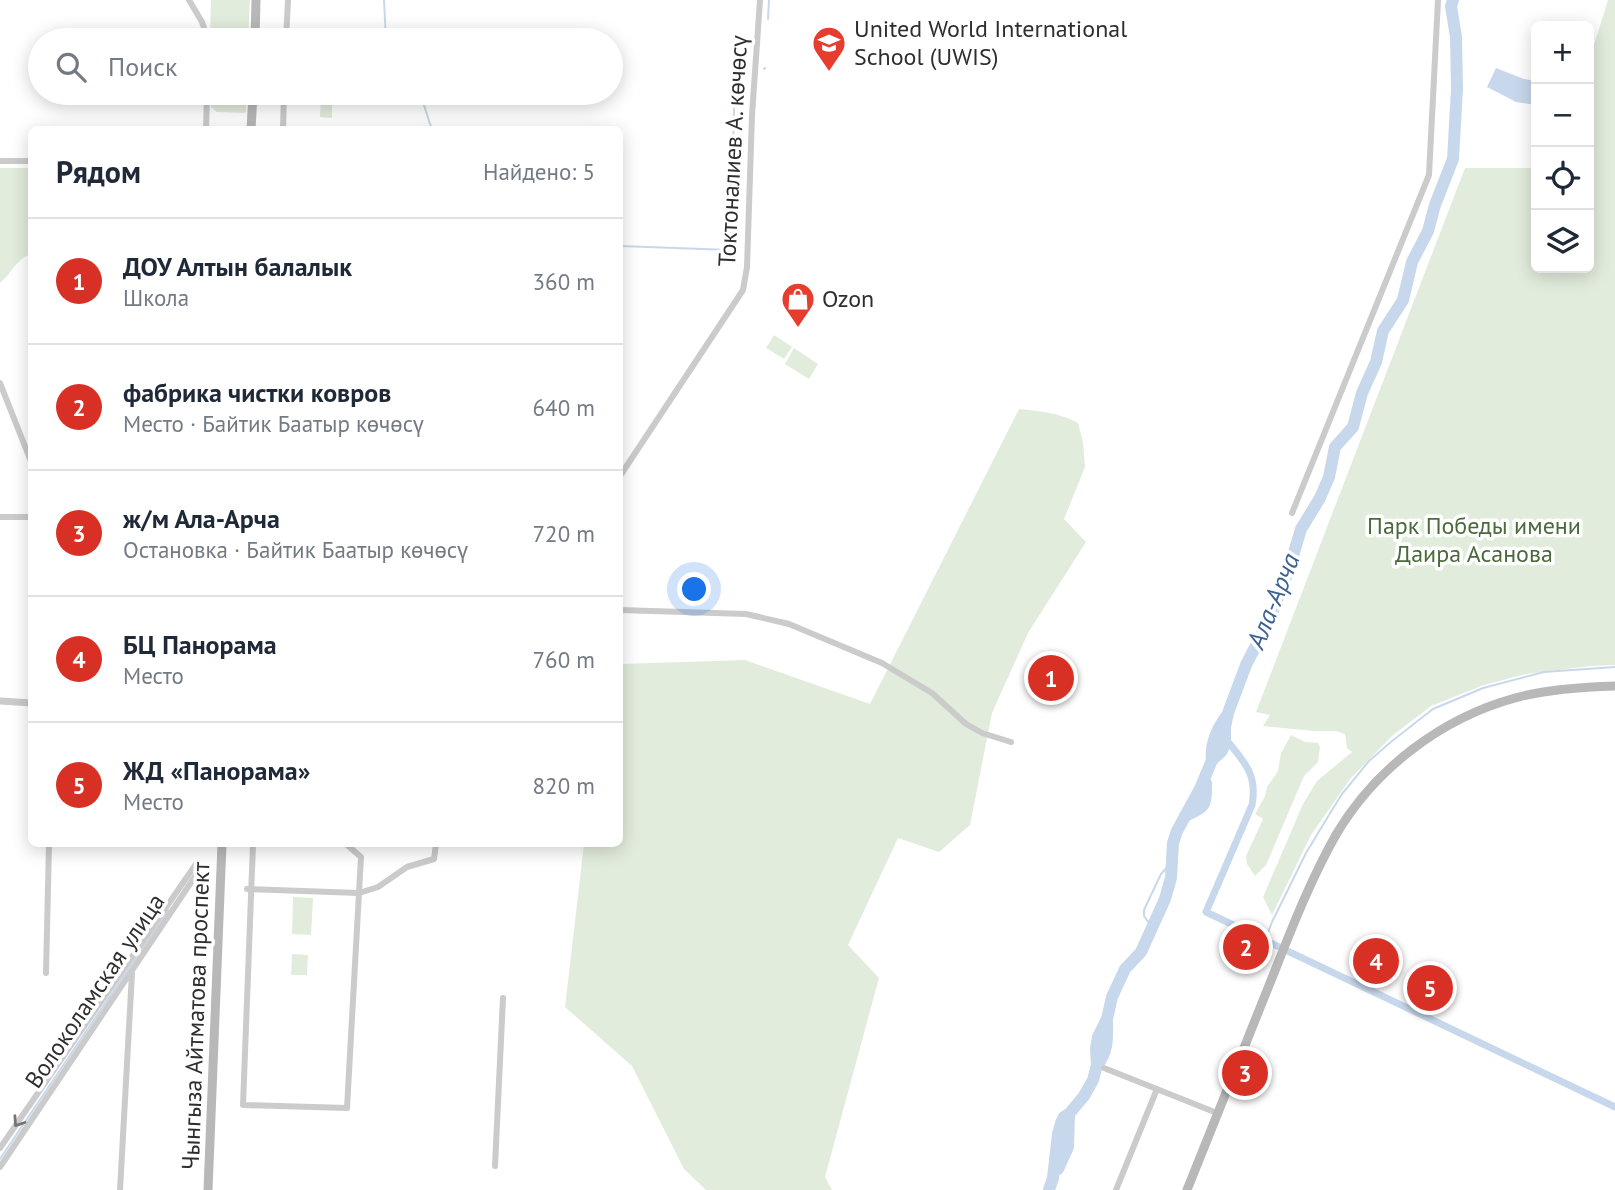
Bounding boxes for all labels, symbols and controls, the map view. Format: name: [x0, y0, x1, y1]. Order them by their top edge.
place label: United World International School (UWIS): [854, 13, 1127, 72]
map controls: [1531, 21, 1594, 273]
button: +: [1531, 21, 1594, 84]
school or university icon: United World International School (UWIS): [810, 24, 848, 73]
search box: [28, 28, 623, 105]
street label: Токтоналиев А. көчөсү: [711, 34, 754, 267]
icon: search: [52, 48, 90, 86]
text: Поиск: [108, 50, 177, 83]
button: −: [1531, 84, 1594, 147]
button: locate: [1531, 147, 1594, 210]
text: Рядом: [56, 152, 141, 191]
text: Найдено: 5: [483, 157, 595, 186]
button: layers: [1531, 210, 1594, 273]
text: ДОУ Алтын балалык: [123, 250, 352, 283]
text: 1: [72, 267, 86, 296]
text: 360 m: [533, 267, 595, 296]
shop icon: Ozon: [779, 280, 817, 329]
text: Школа: [123, 283, 189, 312]
place label: Ozon: [822, 283, 874, 314]
text: фабрика чистки ковров: [123, 376, 391, 409]
text: 2: [72, 393, 86, 422]
text: 640 m: [533, 393, 595, 422]
text: Место · Байтик Баатыр көчөсү: [123, 409, 424, 438]
text: ж/м Ала-Арча: [123, 502, 280, 535]
park label: Парк Победы имени Даира Асанова: [1367, 510, 1581, 569]
text: 3: [72, 519, 86, 548]
text: 720 m: [533, 519, 595, 548]
text: Остановка · Байтик Баатыр көчөсү: [123, 535, 468, 564]
water label: Ала-Арча: [1238, 548, 1307, 654]
your location: [677, 572, 711, 606]
text: БЦ Панорама: [123, 628, 277, 661]
text: 4: [72, 645, 86, 674]
text: 760 m: [533, 645, 595, 674]
pin: 1: [1028, 652, 1074, 704]
text: Место: [123, 661, 184, 690]
text: ЖД «Панорама»: [123, 754, 310, 787]
text: 5: [72, 771, 86, 800]
text: 820 m: [533, 771, 595, 800]
text: Место: [123, 787, 184, 816]
street label: Чынгыза Айтматова проспект: [175, 861, 216, 1170]
street label: Волоколамская улица: [18, 887, 171, 1094]
pin: 2: [1223, 921, 1269, 973]
pin: 4: [1353, 935, 1399, 987]
pin: 5: [1407, 962, 1453, 1014]
pin: 3: [1222, 1047, 1268, 1099]
one-way arrow: [13, 1114, 26, 1127]

